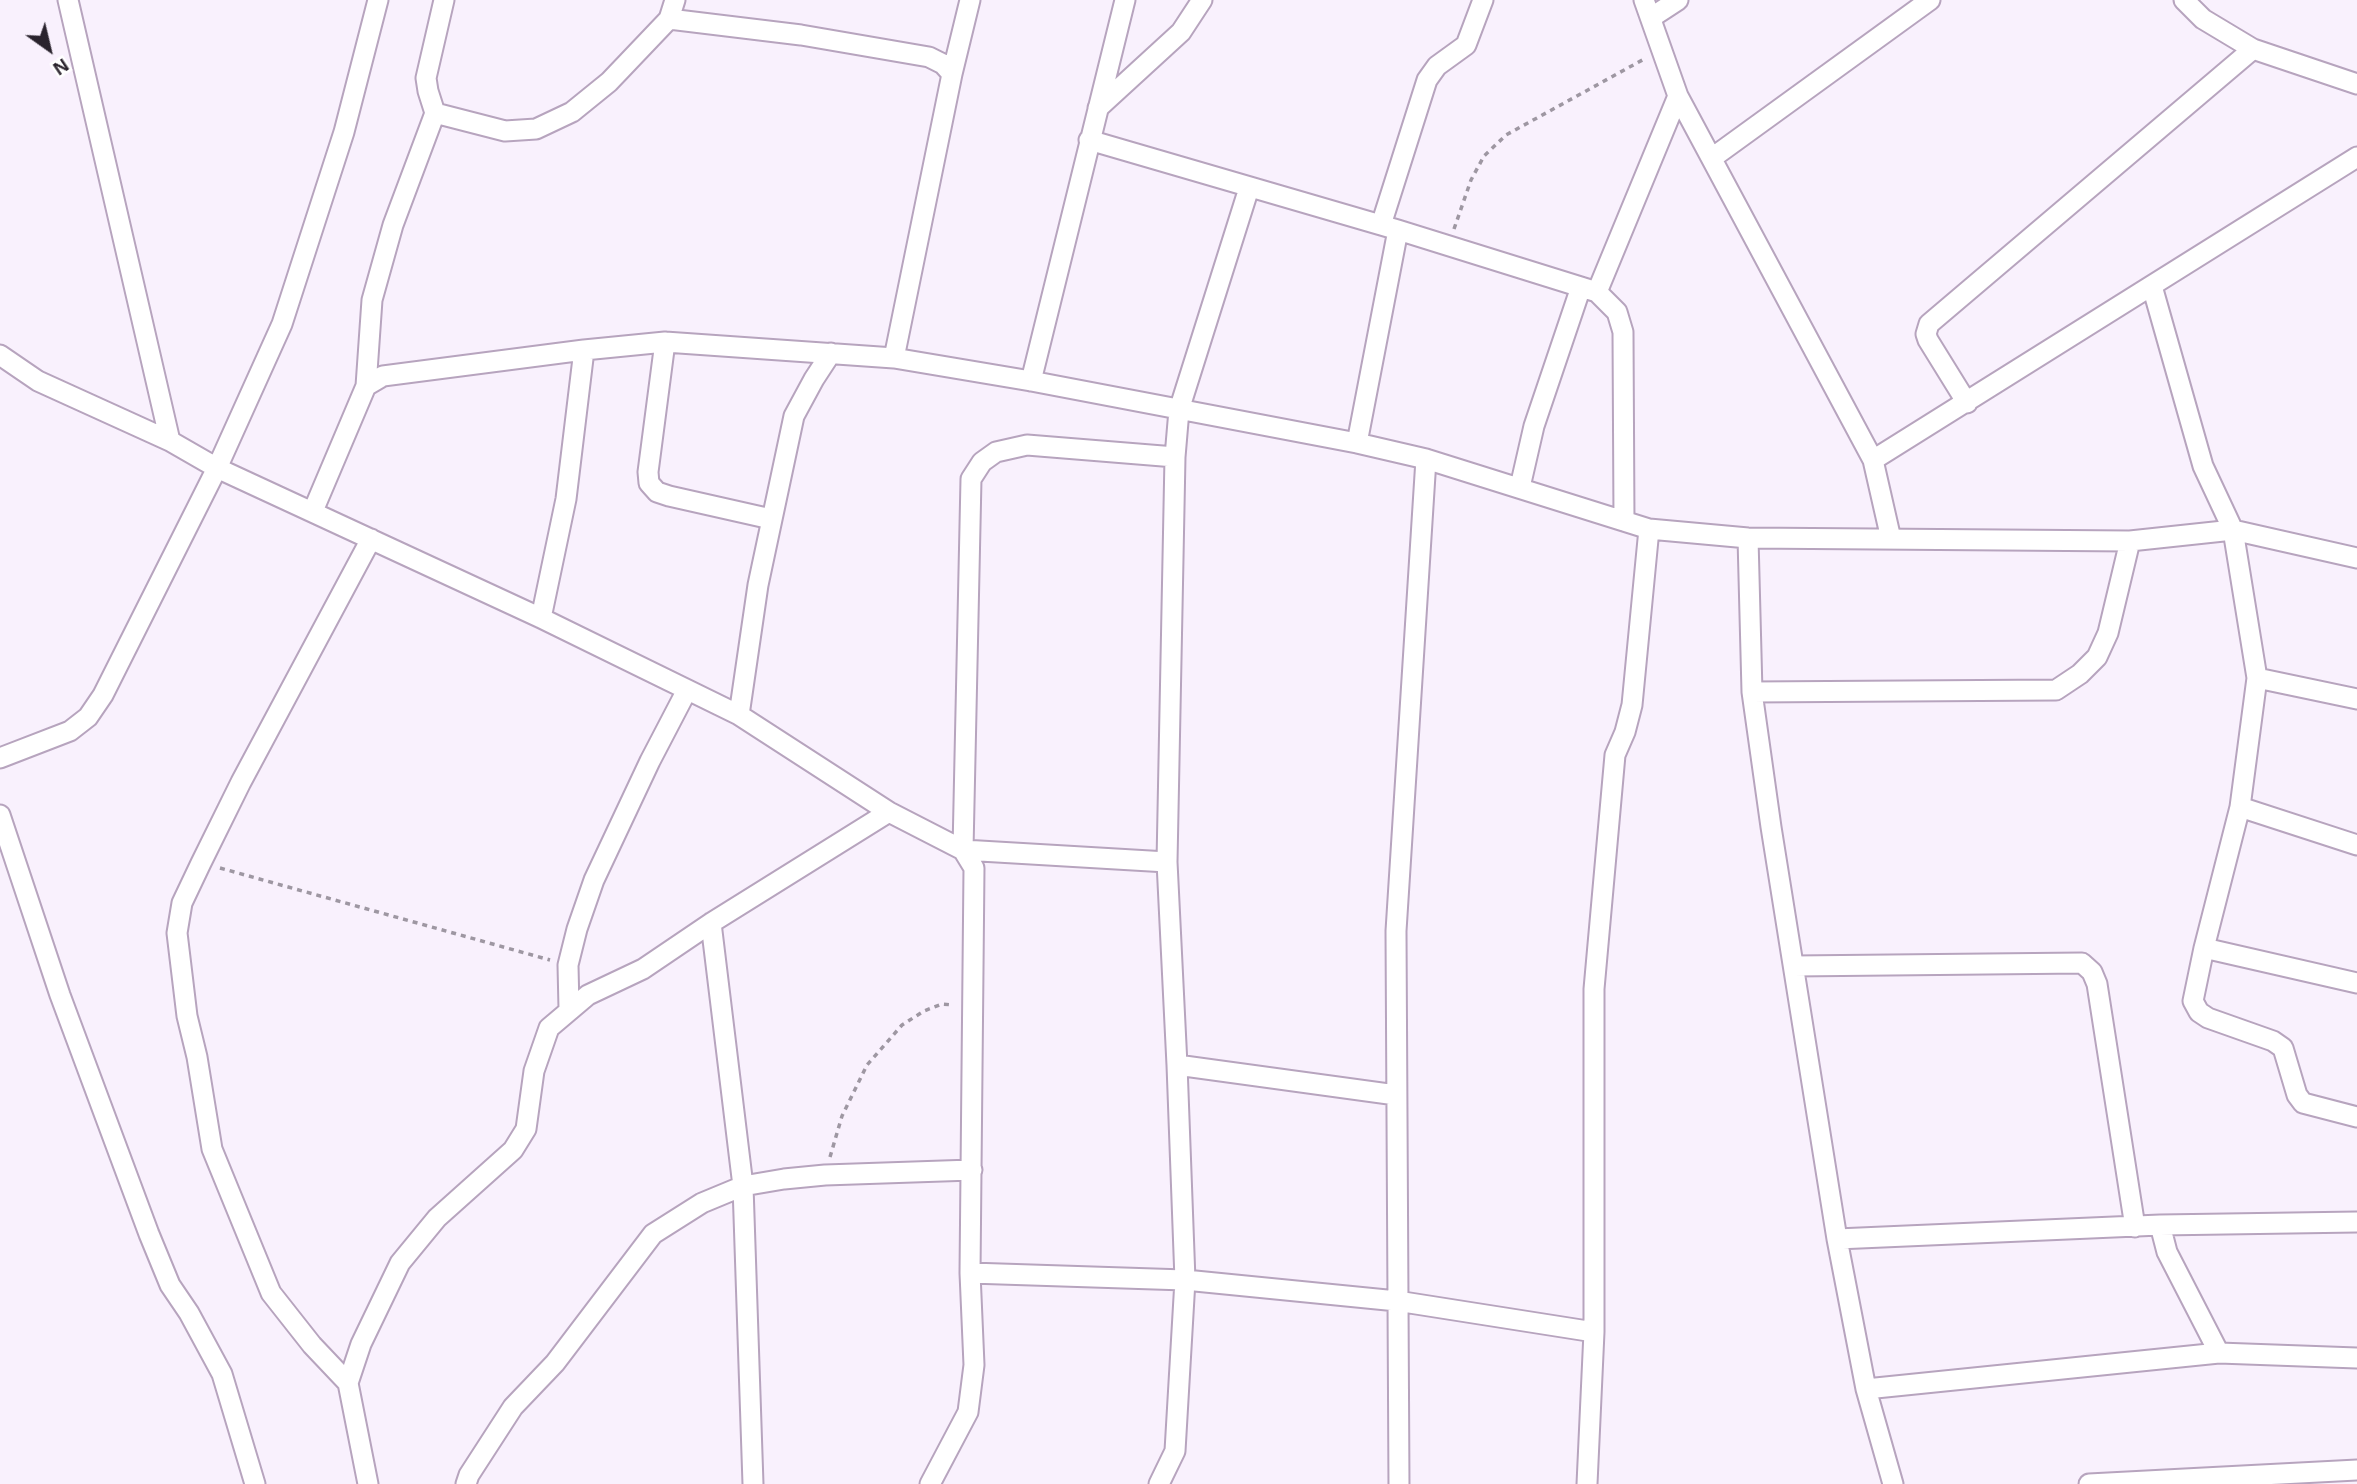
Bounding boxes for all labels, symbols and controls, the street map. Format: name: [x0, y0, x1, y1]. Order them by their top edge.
north arrow: [14, 14, 84, 84]
text: N: [49, 54, 73, 79]

